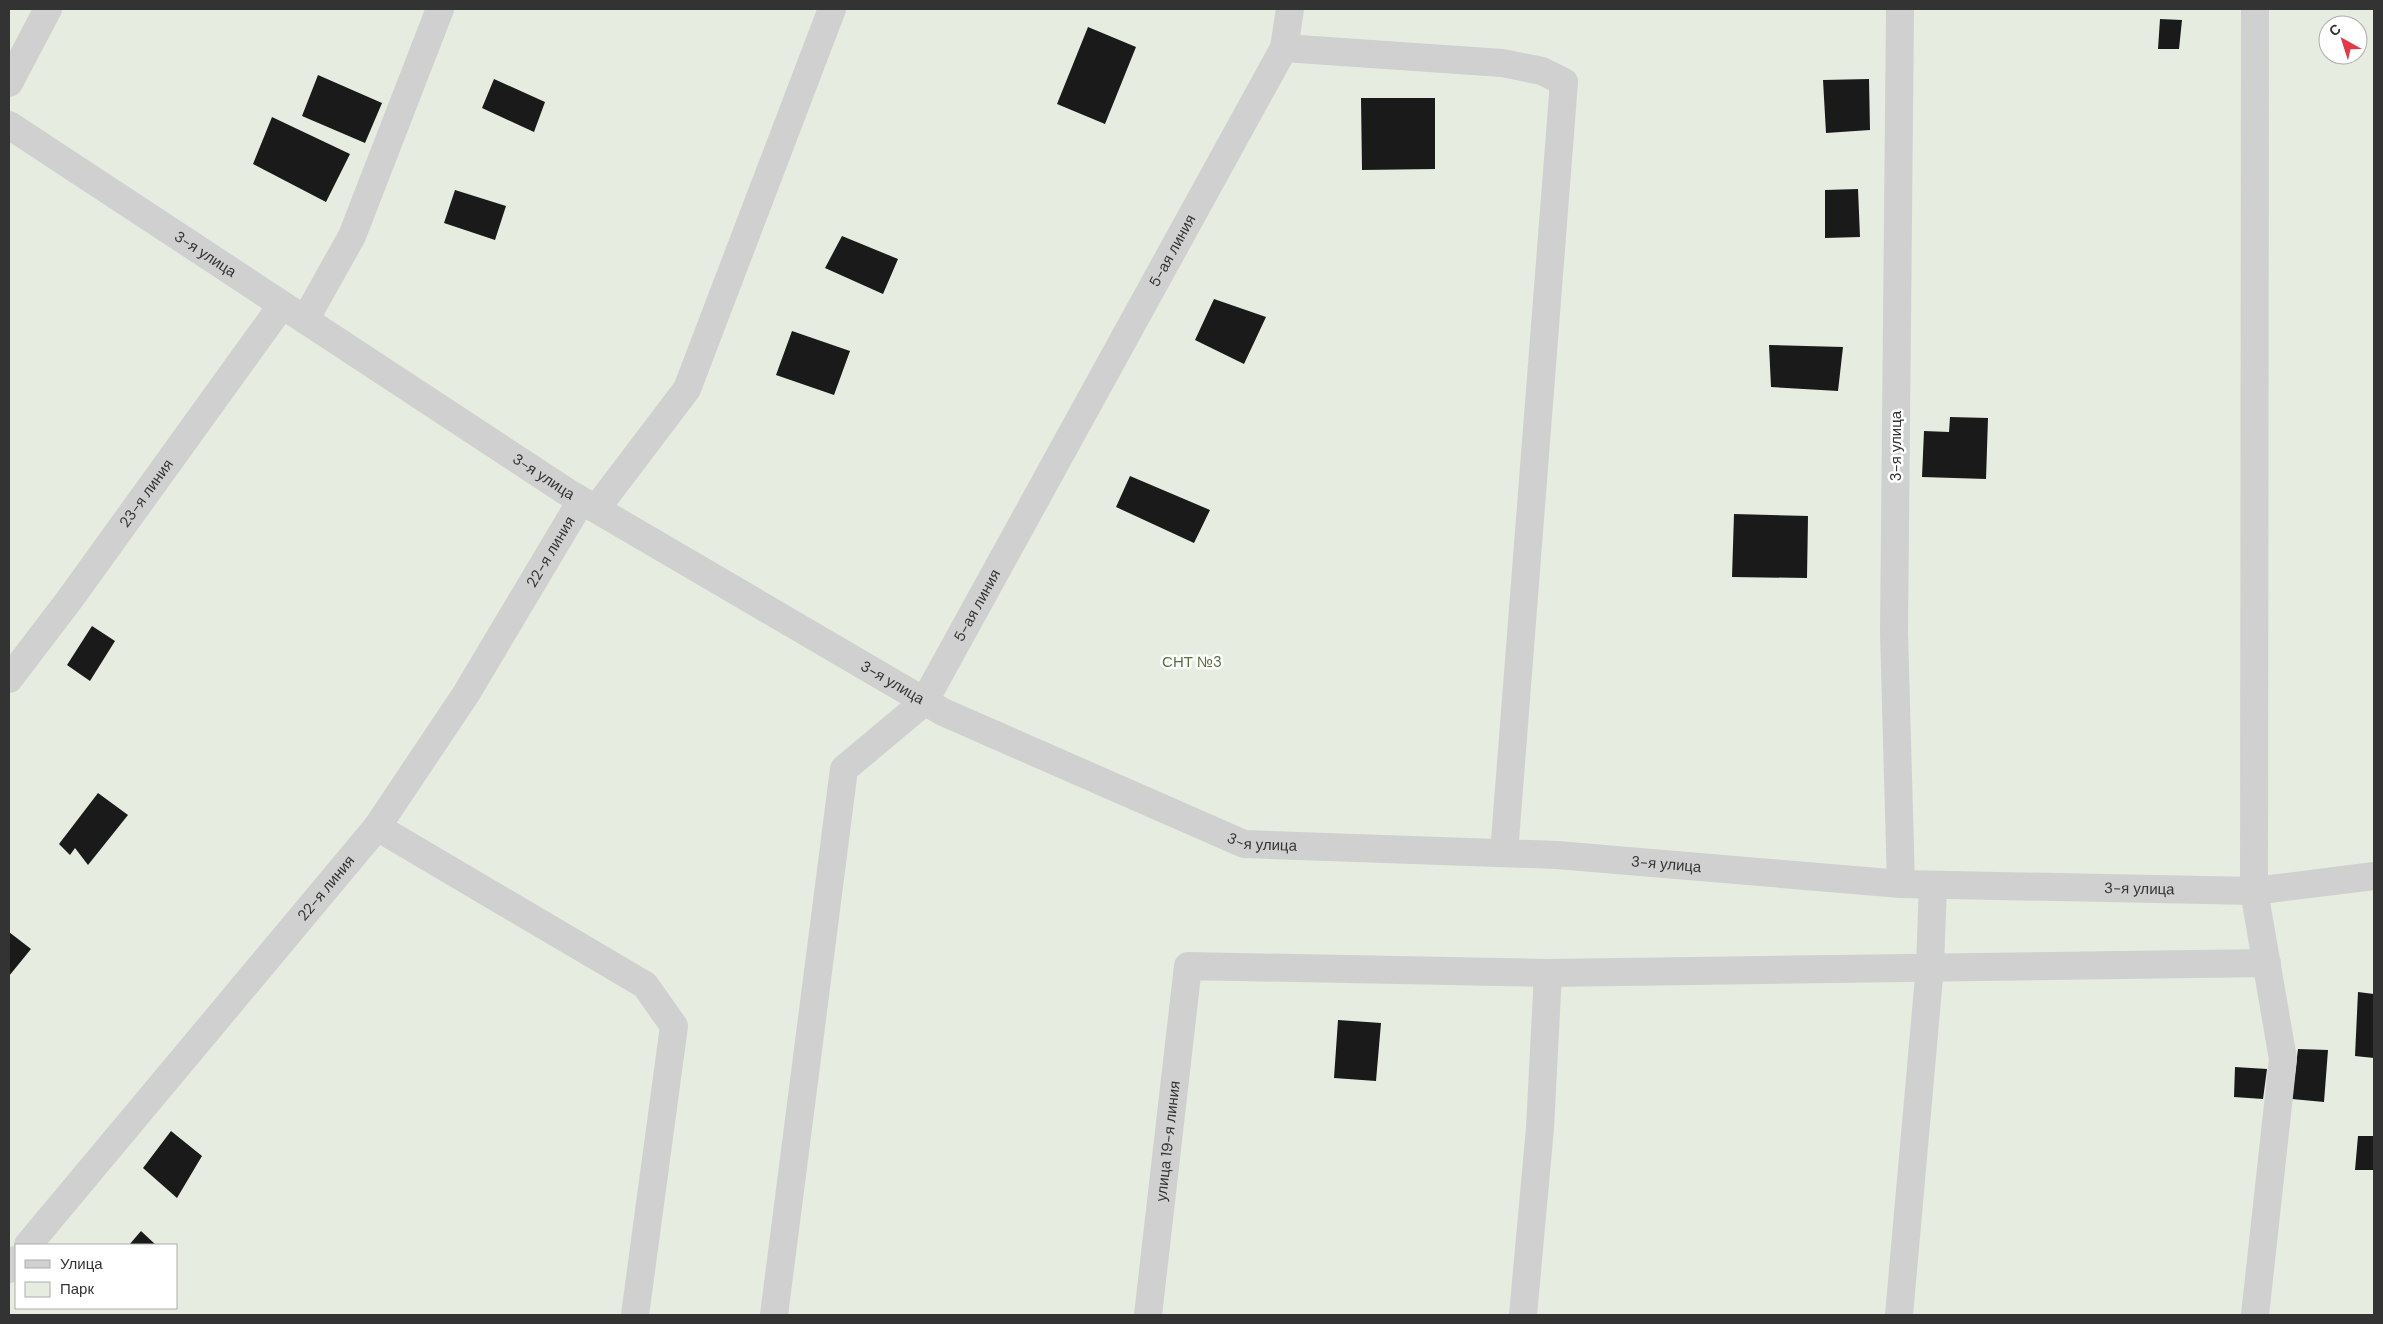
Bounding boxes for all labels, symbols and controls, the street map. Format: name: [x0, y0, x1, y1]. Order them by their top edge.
north arrow: [2318, 15, 2368, 65]
text: С: [2325, 20, 2344, 40]
street label: 5-ая линия: [1144, 211, 1200, 290]
street label: 3-я улица: [170, 226, 241, 282]
street label: 3-я улица: [1886, 410, 1906, 481]
street label: 3-я улица: [509, 449, 579, 505]
street label: 23-я линия: [115, 455, 178, 531]
street label: 22-я линия: [522, 513, 580, 591]
street label: 5-ая линия: [949, 566, 1005, 645]
park label: СНТ №3: [1162, 652, 1222, 672]
street label: 3-я улица: [857, 656, 928, 709]
street label: 3-я улица: [1224, 828, 1298, 856]
street label: 22-я линия: [293, 851, 359, 925]
street label: 3-я улица: [1630, 851, 1703, 877]
street label: 3-я улица: [2104, 878, 2175, 899]
street label: улица 19-я линия: [1151, 1080, 1185, 1203]
legend: [15, 1244, 178, 1309]
text: Улица: [60, 1254, 103, 1274]
text: Парк: [60, 1279, 94, 1299]

